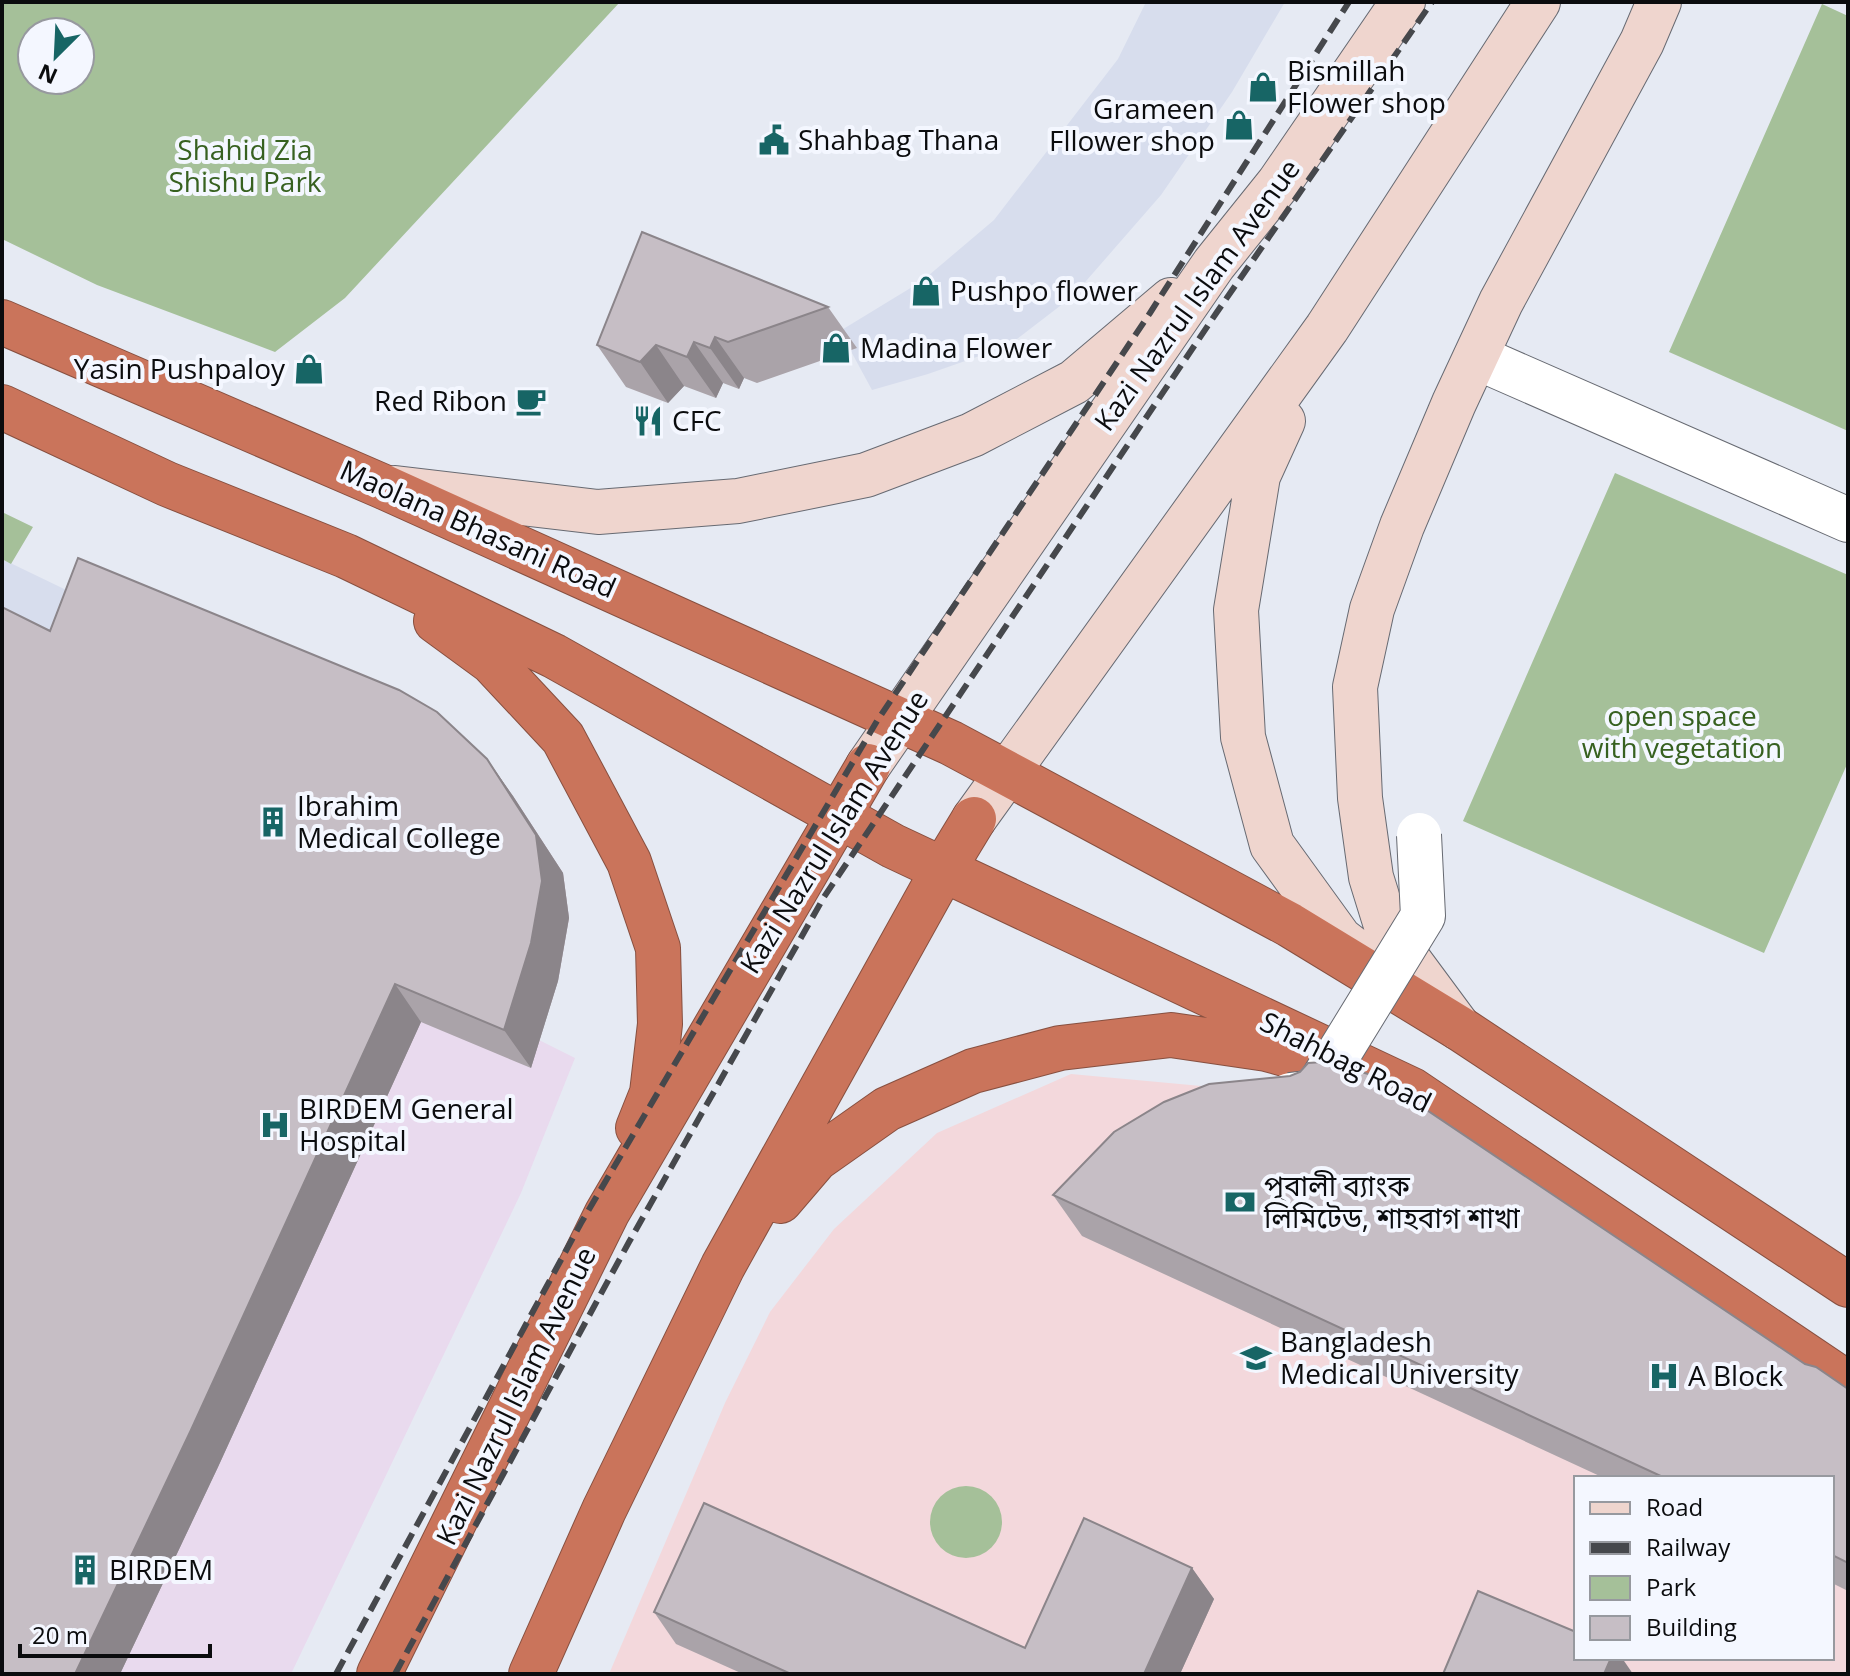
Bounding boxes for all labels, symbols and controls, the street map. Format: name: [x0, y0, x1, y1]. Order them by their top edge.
north arrow: [16, 16, 96, 96]
place label: Bismillah Flower shop: [1287, 51, 1446, 121]
text: N: [33, 58, 62, 93]
shop icon: Bismillah Flower shop: [1246, 70, 1280, 104]
place label: Grameen Fllower shop: [1049, 89, 1215, 159]
shop icon: Grameen Fllower shop: [1222, 108, 1256, 142]
place label: Shahbag Thana: [798, 120, 999, 158]
public building icon: Shahbag Thana: [757, 123, 791, 157]
park label: Shahid Zia Shishu Park: [168, 130, 322, 200]
street label: Kazi Nazrul Islam Avenue: [1085, 151, 1308, 438]
place label: Pushpo flower: [950, 271, 1139, 309]
shop icon: Pushpo flower: [909, 274, 943, 308]
place label: Madina Flower: [860, 328, 1053, 366]
shop icon: Madina Flower: [819, 331, 853, 365]
place label: Yasin Pushpaloy: [74, 349, 286, 387]
shop icon: Yasin Pushpaloy: [292, 352, 326, 386]
place label: Red Ribon: [374, 381, 507, 419]
cafe icon: Red Ribon: [514, 384, 548, 418]
place label: CFC: [672, 401, 722, 439]
restaurant icon: CFC: [631, 404, 665, 438]
street label: Maolana Bhasani Road: [334, 450, 622, 606]
street label: Kazi Nazrul Islam Avenue: [730, 683, 936, 980]
park label: open space with vegetation: [1582, 696, 1782, 766]
place label: Ibrahim Medical College: [297, 786, 501, 856]
building icon: Ibrahim Medical College: [256, 805, 290, 839]
street label: Shahbag Road: [1254, 1002, 1439, 1121]
place label: BIRDEM General Hospital: [299, 1089, 514, 1159]
hospital icon: BIRDEM General Hospital: [258, 1108, 292, 1142]
place label: পূবালী ব্যাংক লিমিটেড, শাহবাগ শাখা: [1263, 1166, 1520, 1236]
bank icon: পূবালী ব্যাংক লিমিটেড, শাহবাগ শাখা: [1223, 1185, 1257, 1219]
street label: Kazi Nazrul Islam Avenue: [426, 1240, 604, 1551]
place label: Bangladesh Medical University: [1280, 1322, 1520, 1392]
school or university icon: Bangladesh Medical University: [1239, 1341, 1273, 1375]
place label: A Block: [1688, 1356, 1783, 1394]
hospital icon: A Block: [1647, 1359, 1681, 1393]
legend: [1574, 1476, 1834, 1660]
text: Road: [1646, 1490, 1703, 1523]
text: Railway: [1646, 1530, 1731, 1563]
place label: BIRDEM: [109, 1550, 213, 1588]
building icon: BIRDEM: [68, 1553, 102, 1587]
text: Park: [1646, 1570, 1697, 1603]
scale bar: [20, 1608, 210, 1658]
text: Building: [1646, 1610, 1737, 1643]
text: 20 m: [32, 1618, 88, 1651]

